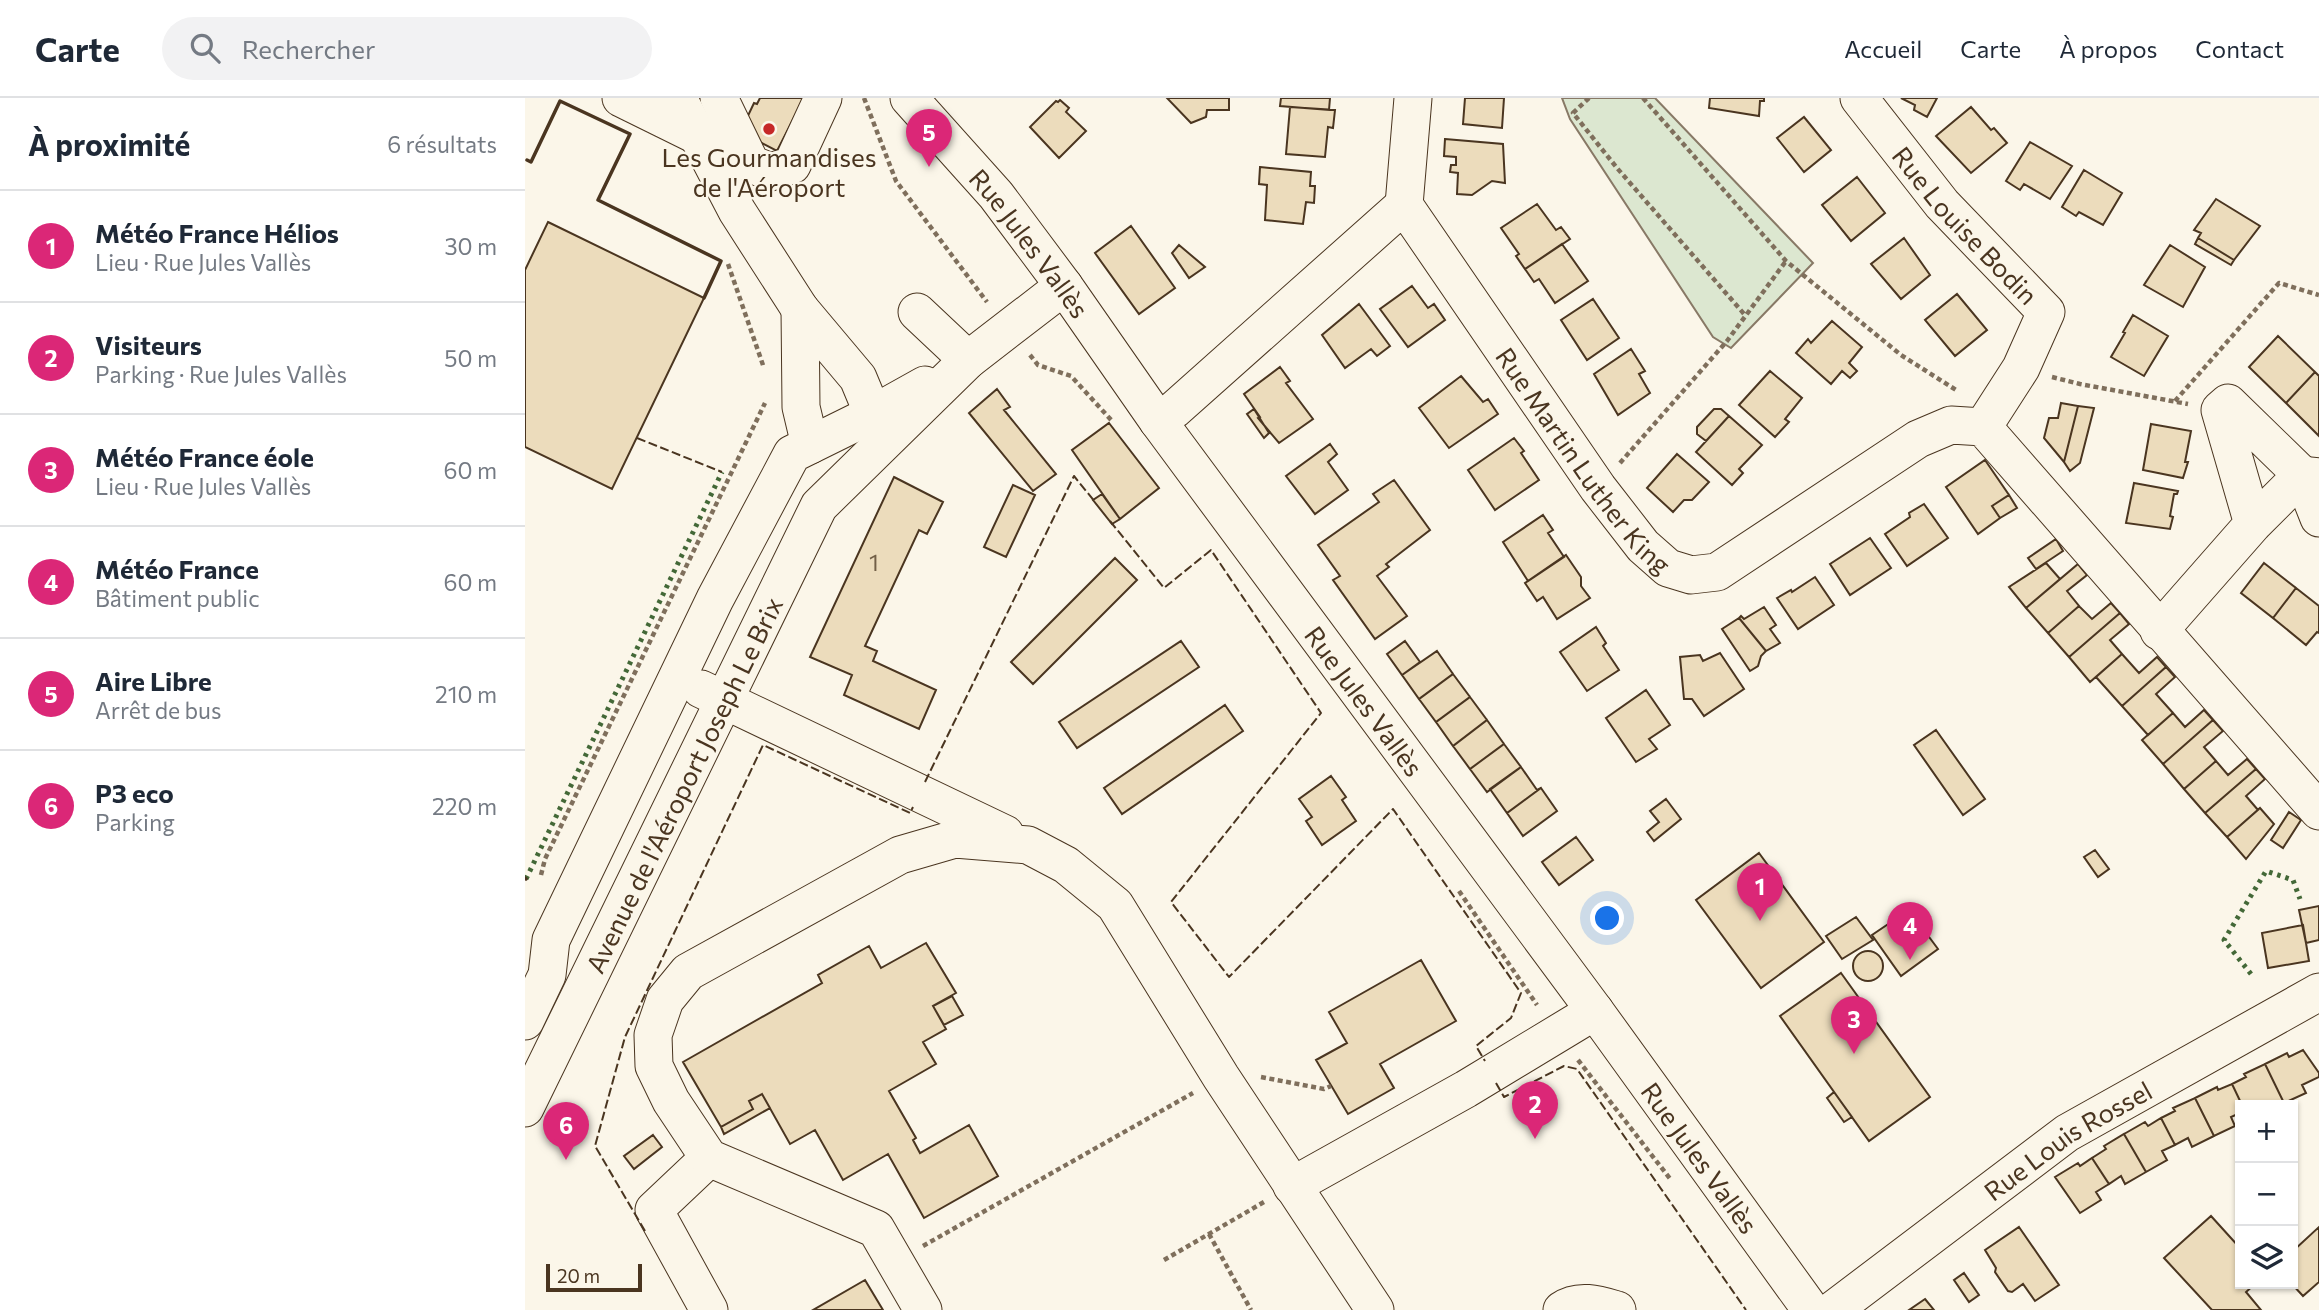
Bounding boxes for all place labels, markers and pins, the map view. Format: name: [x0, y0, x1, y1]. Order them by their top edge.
pin: 5: [906, 109, 952, 167]
marker: Les Gourmandises de l'Aéroport: [761, 121, 777, 137]
place label: Les Gourmandises de l'Aéroport: [661, 141, 877, 202]
pin: 1: [1737, 863, 1783, 921]
pin: 4: [1887, 902, 1933, 960]
pin: 3: [1831, 996, 1877, 1054]
pin: 2: [1512, 1081, 1558, 1139]
pin: 6: [543, 1102, 589, 1160]

